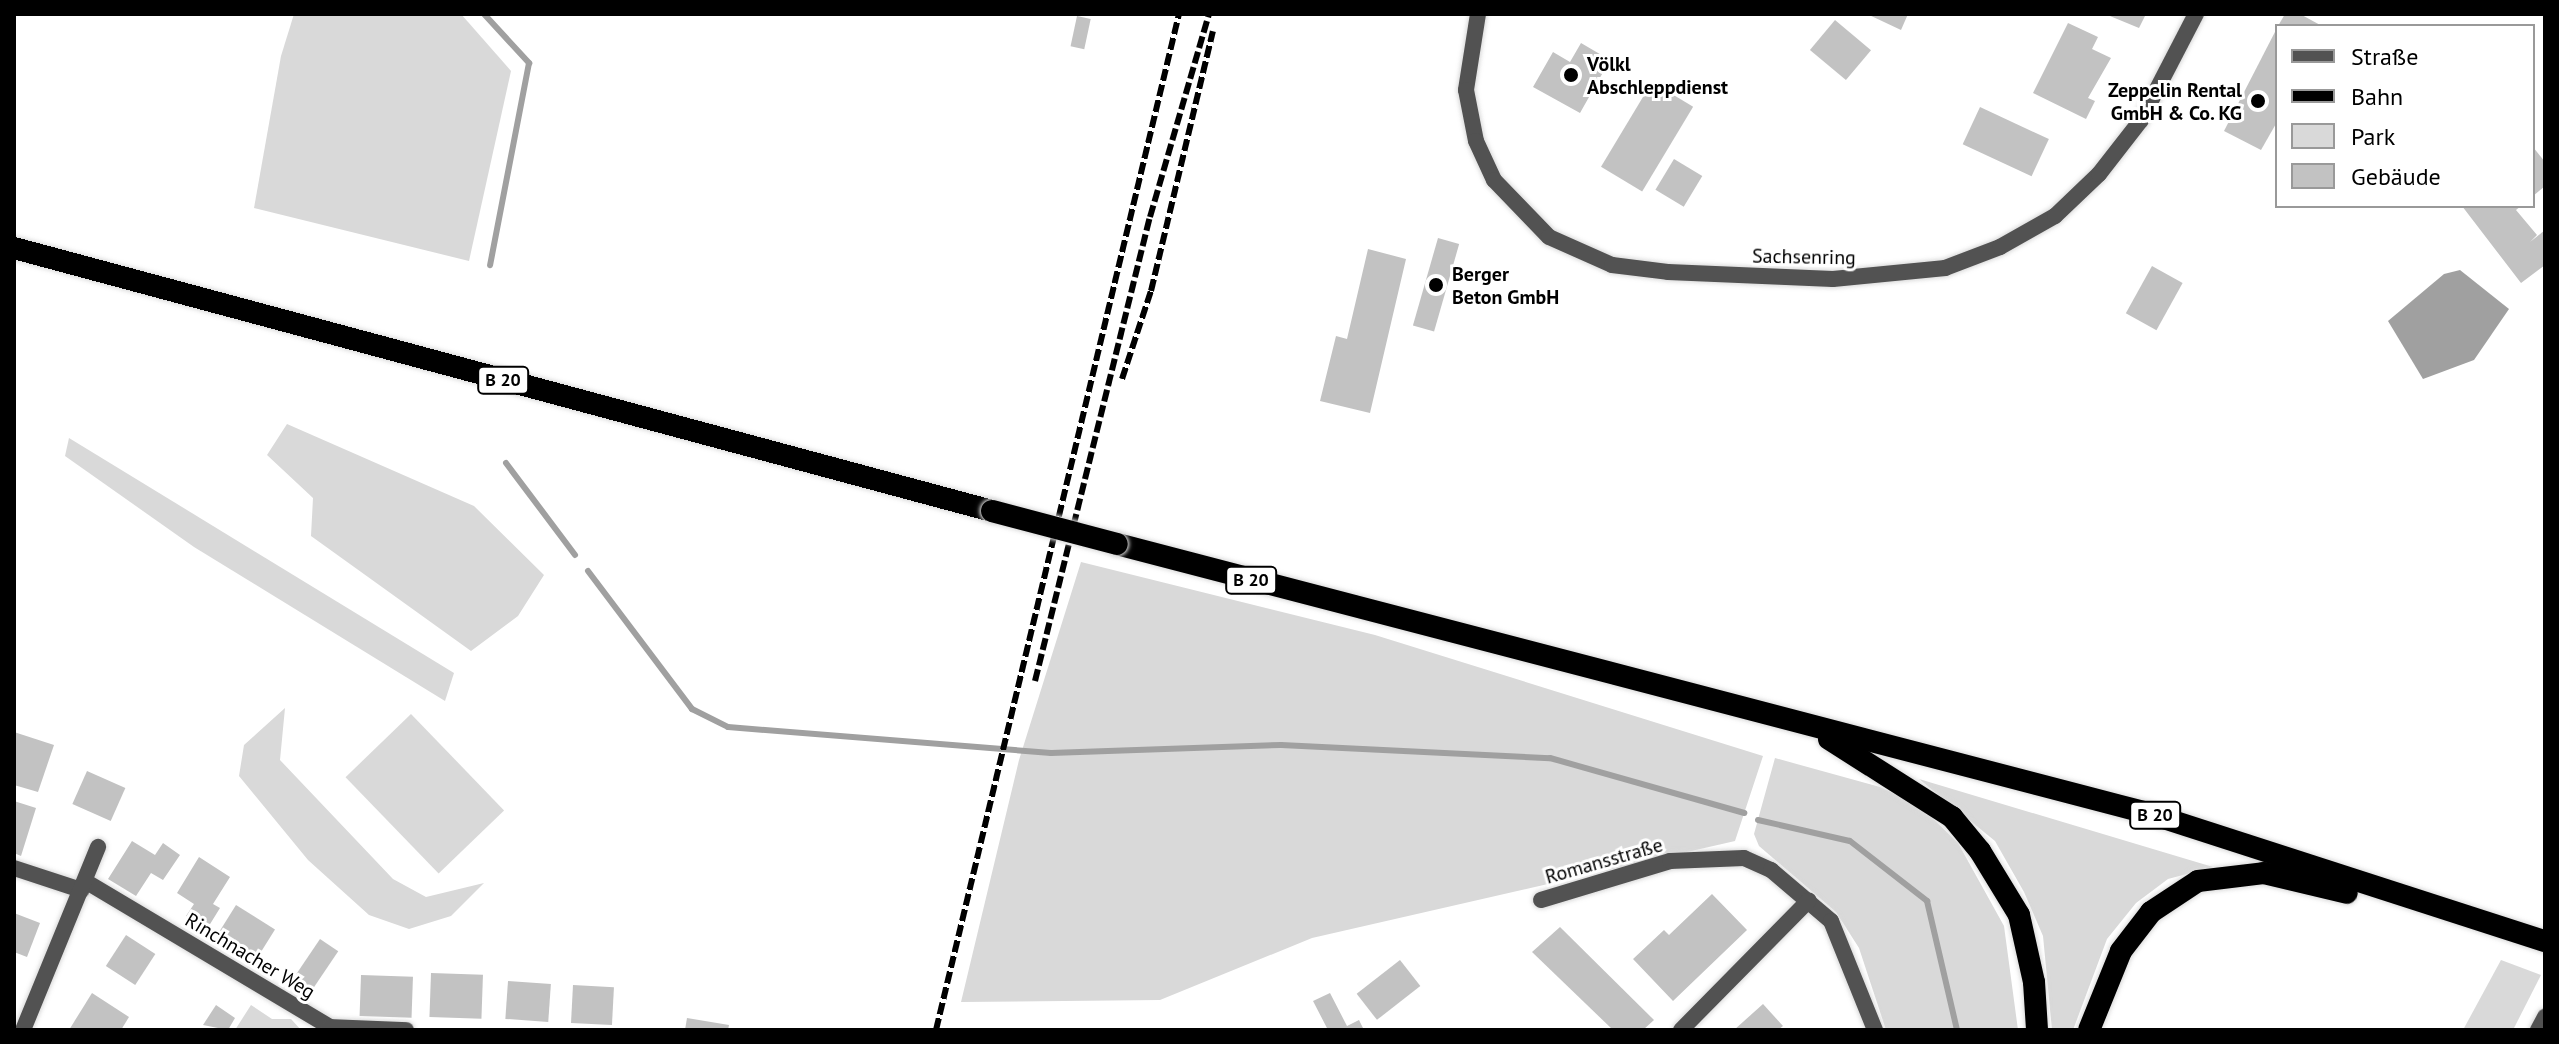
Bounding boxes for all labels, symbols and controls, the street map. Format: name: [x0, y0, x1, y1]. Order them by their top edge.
legend: [2275, 24, 2535, 208]
text: Straße: [2351, 41, 2418, 72]
place label: Völkl Abschleppdienst: [1587, 52, 1728, 99]
marker: Völkl Abschleppdienst: [1562, 66, 1580, 84]
place label: Zeppelin Rental GmbH & Co. KG: [2108, 78, 2242, 125]
text: Bahn: [2351, 81, 2403, 112]
marker: Zeppelin Rental GmbH & Co. KG: [2249, 92, 2267, 110]
text: Park: [2351, 121, 2395, 152]
text: Gebäude: [2351, 161, 2441, 192]
street label: Sachsenring: [1752, 244, 1856, 270]
place label: Berger Beton GmbH: [1452, 262, 1560, 309]
marker: Berger Beton GmbH: [1427, 276, 1445, 294]
road number: B 20: [477, 366, 529, 394]
road number: B 20: [1225, 566, 1277, 594]
road number: B 20: [2129, 801, 2181, 829]
street label: Romansstraße: [1542, 833, 1666, 889]
street label: Rinchnacher Weg: [181, 908, 319, 1004]

